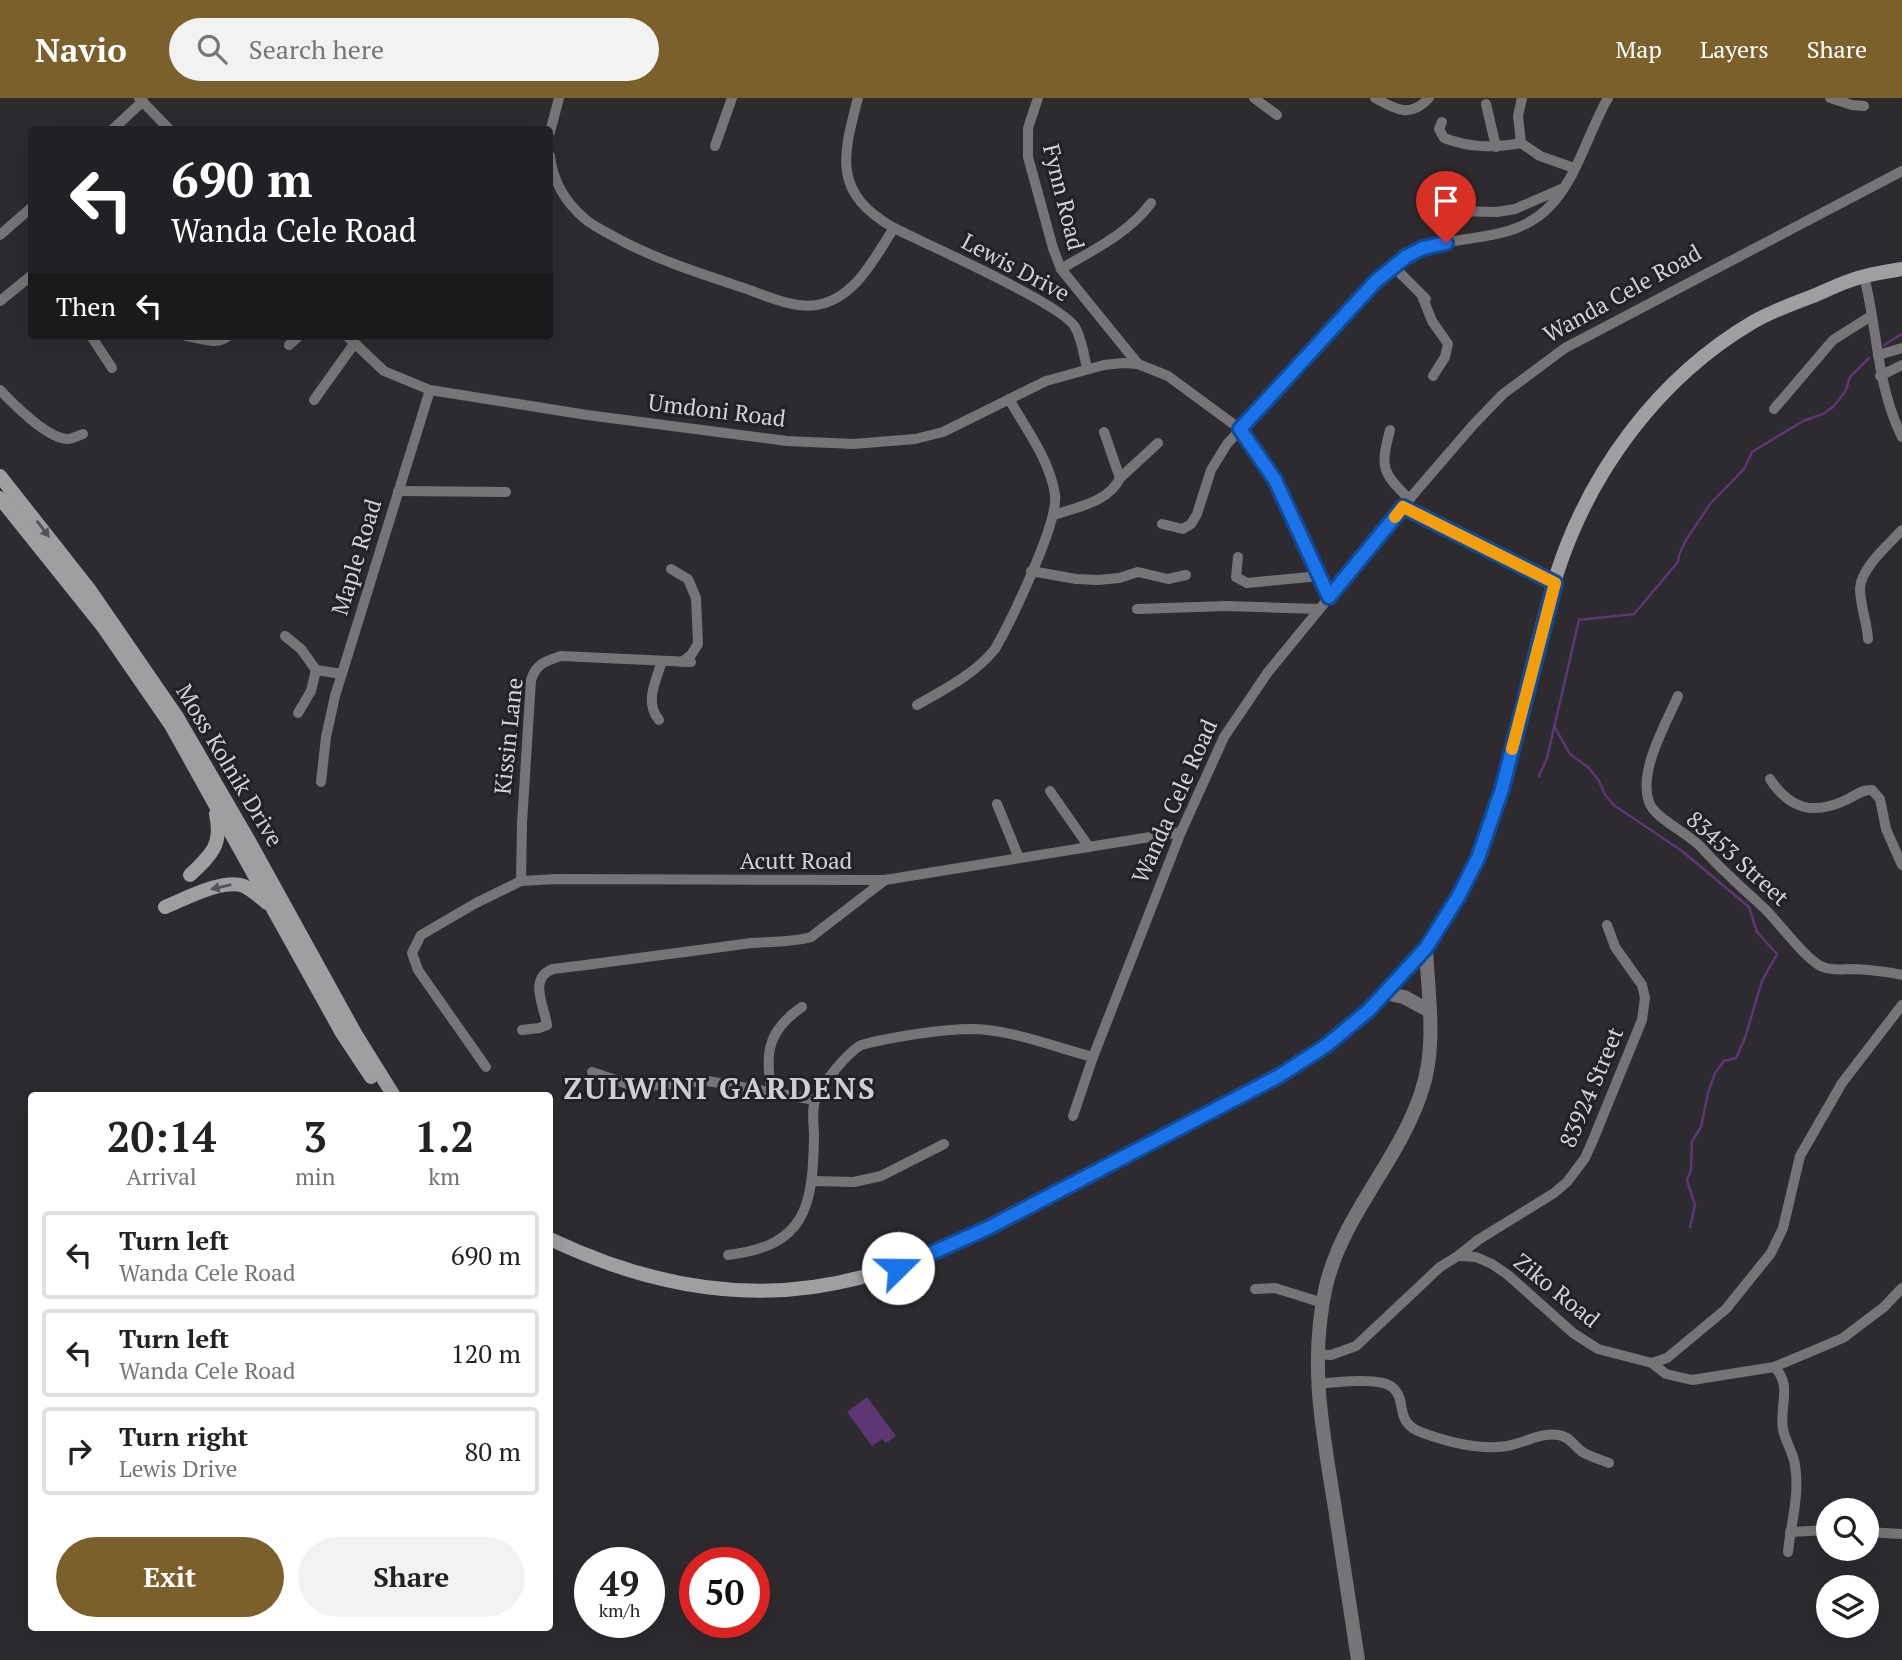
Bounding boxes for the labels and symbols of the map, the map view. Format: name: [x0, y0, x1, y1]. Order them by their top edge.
street label: Fynn Road: [1036, 141, 1092, 254]
pin: [1416, 171, 1476, 243]
street label: Lewis Drive: [957, 226, 1075, 308]
street label: Wanda Cele Road: [1537, 237, 1707, 349]
street label: Umdoni Road: [646, 386, 788, 434]
street label: Maple Road: [324, 495, 388, 619]
one-way arrow: [35, 520, 49, 538]
street label: Kissin Lane: [486, 676, 530, 796]
street label: Moss Kolnik Drive: [169, 678, 291, 852]
street label: Wanda Cele Road: [1124, 714, 1224, 888]
street label: 83453 Street: [1680, 804, 1796, 913]
street label: Acutt Road: [740, 845, 853, 876]
one-way arrow: [210, 882, 232, 893]
street label: 83924 Street: [1552, 1021, 1631, 1152]
district label: ZULWINI GARDENS: [563, 1068, 877, 1108]
position arrow: [861, 1231, 935, 1305]
street label: Ziko Road: [1508, 1246, 1607, 1334]
speed limit sign: 50: [679, 1547, 770, 1638]

